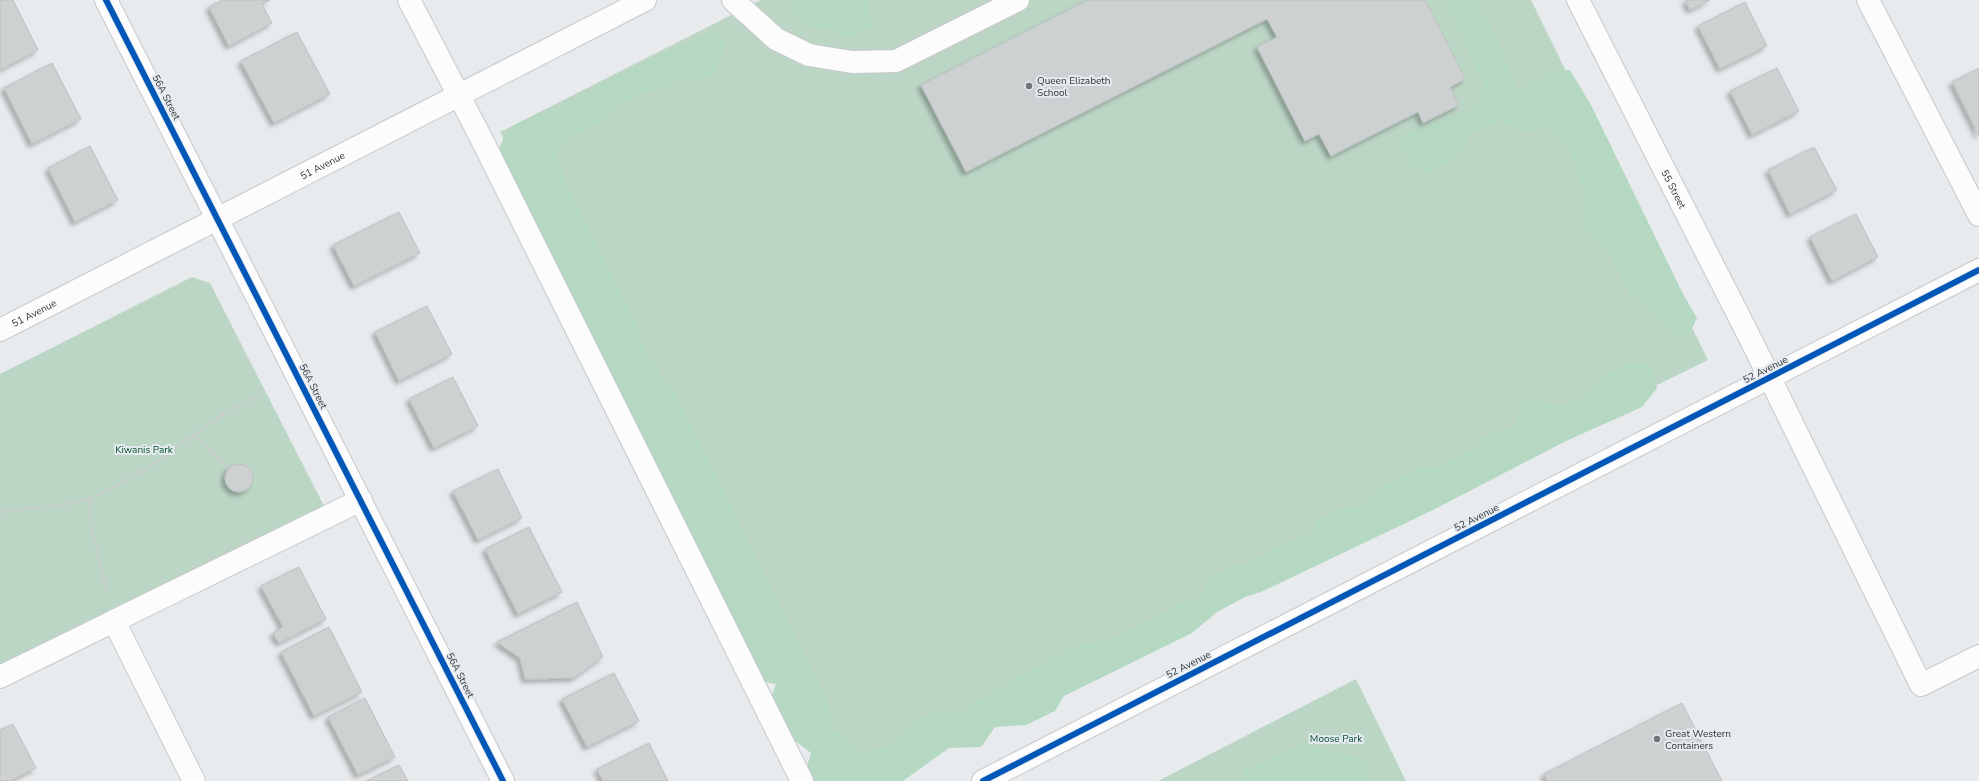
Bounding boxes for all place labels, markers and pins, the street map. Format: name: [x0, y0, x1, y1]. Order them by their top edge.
place label: Queen Elizabeth School: [1037, 74, 1111, 100]
marker: Queen Elizabeth School: [1024, 81, 1034, 91]
place label: Great Western Containers: [1665, 727, 1731, 753]
marker: Great Western Containers: [1652, 734, 1662, 744]

